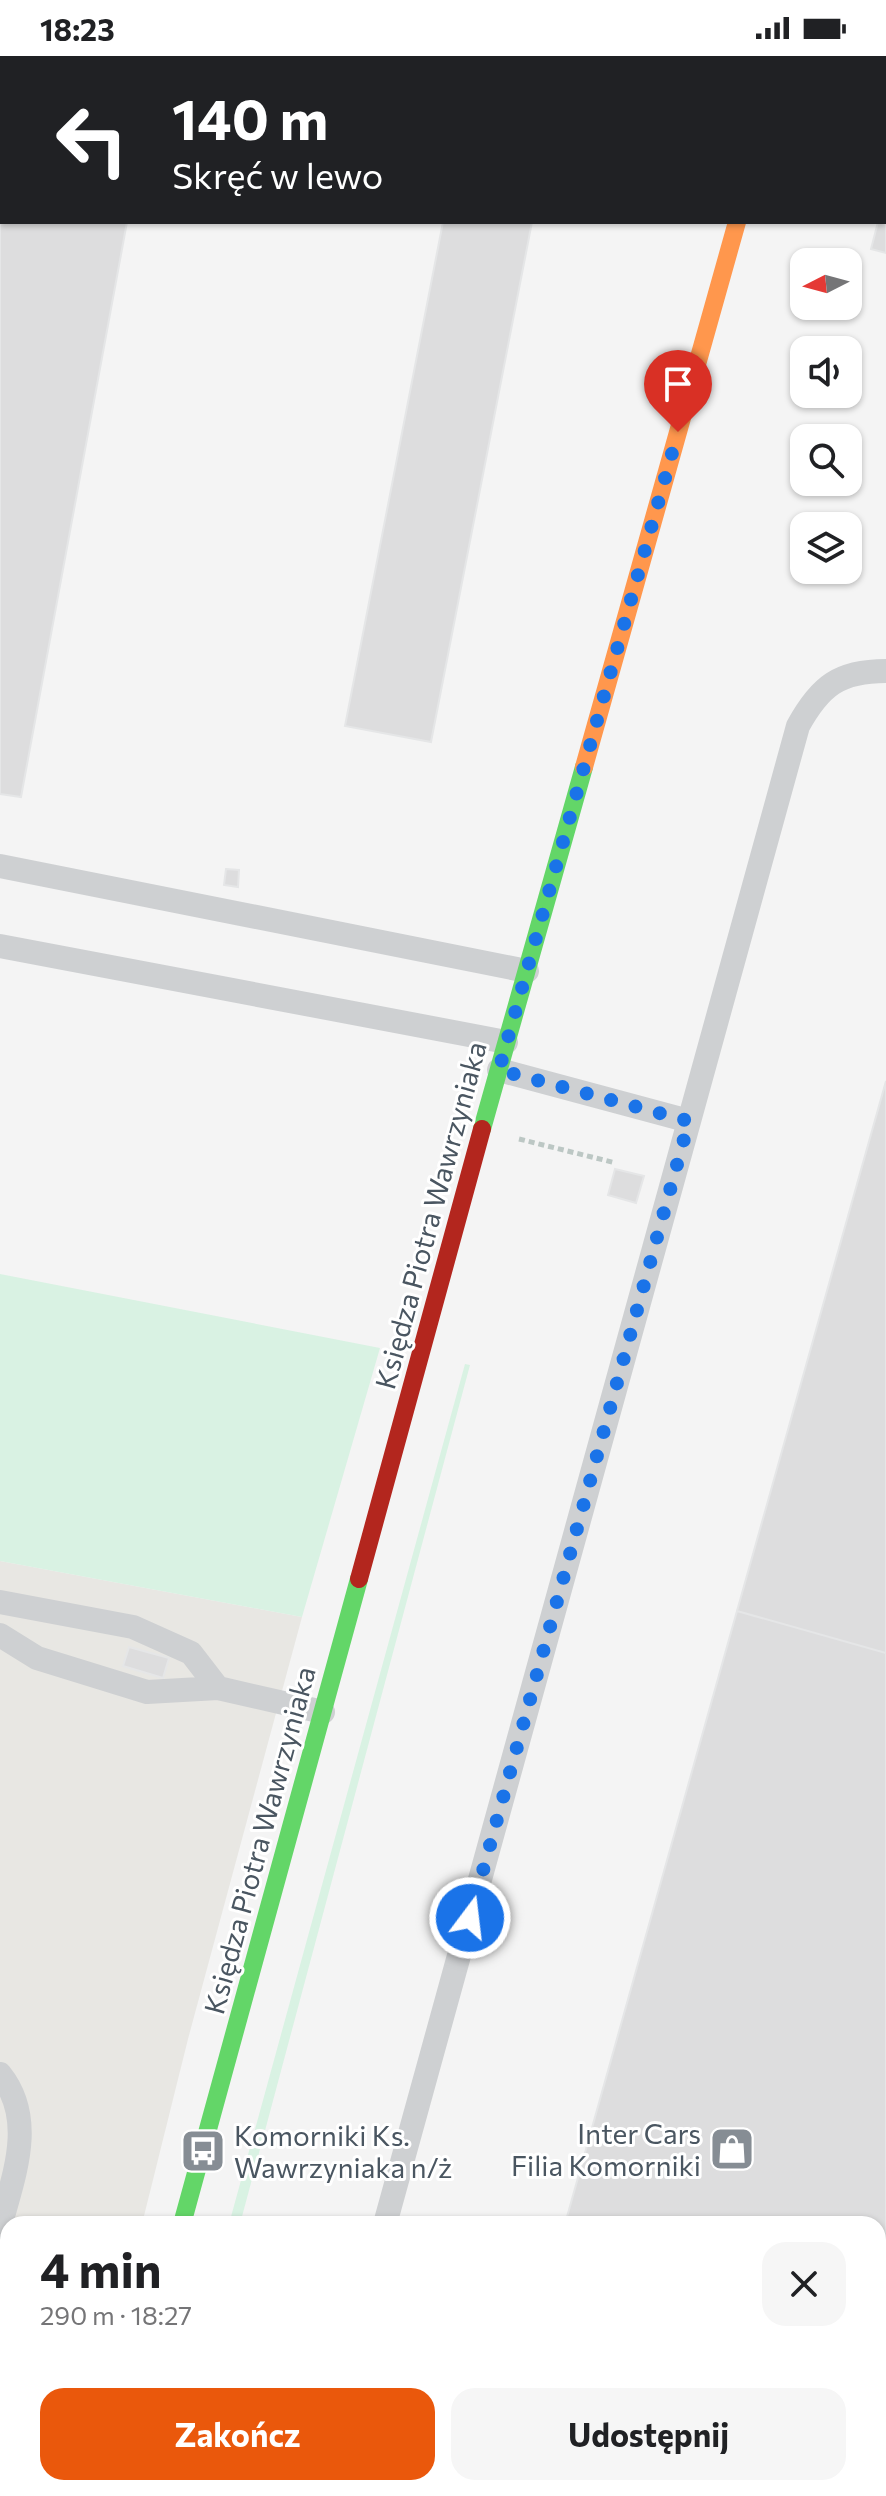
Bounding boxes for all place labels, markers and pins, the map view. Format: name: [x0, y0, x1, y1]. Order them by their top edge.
pin: [644, 350, 712, 432]
place label: Inter Cars Filia Komorniki: [511, 2116, 701, 2182]
place label: Komorniki Ks. Wawrzyniaka n/ż: [234, 2118, 452, 2184]
shop icon: Inter Cars Filia Komorniki: [708, 2125, 756, 2173]
bus stop icon: Komorniki Ks. Wawrzyniaka n/ż: [179, 2127, 227, 2175]

